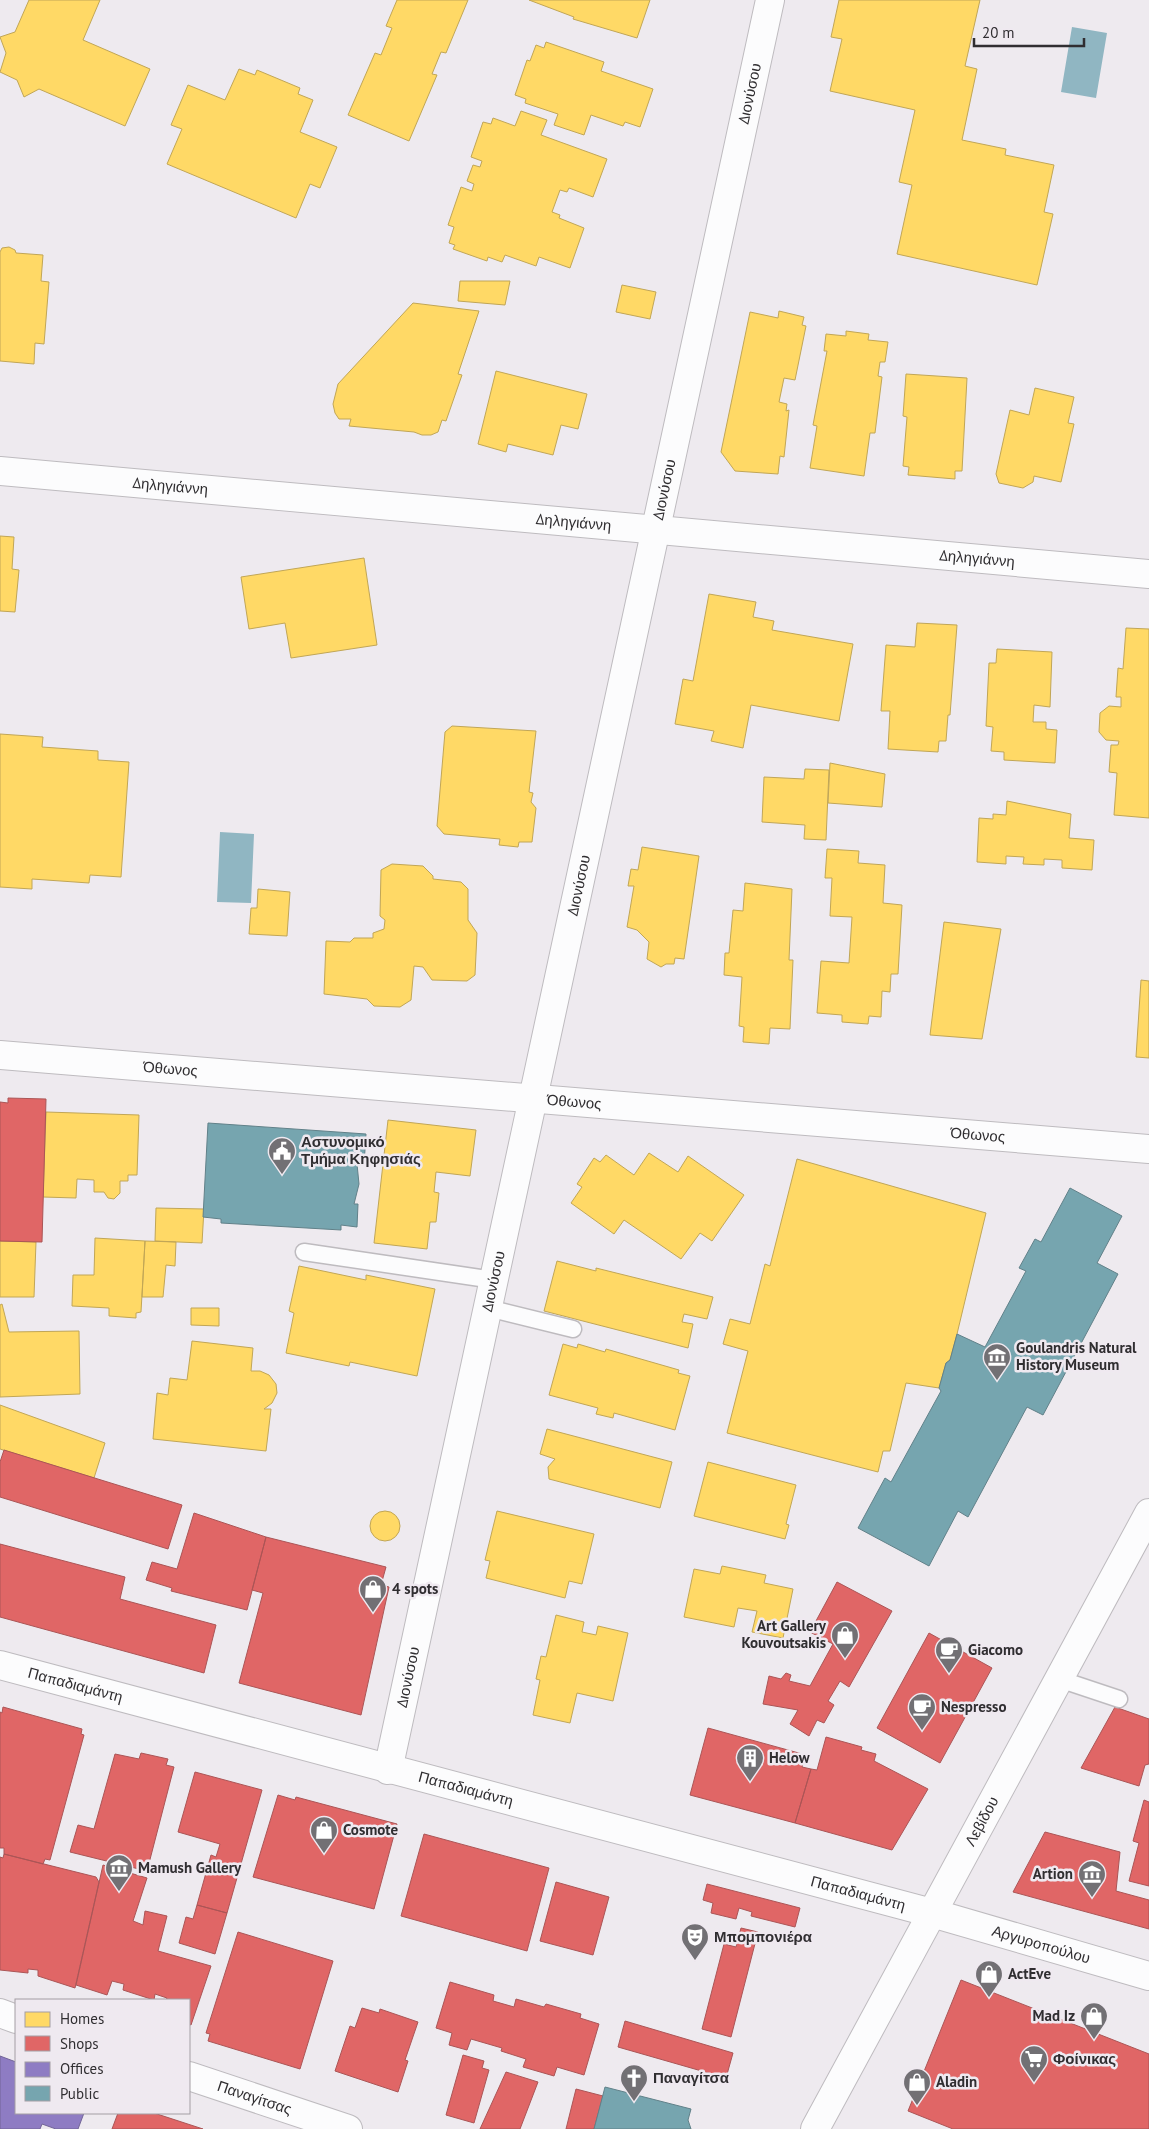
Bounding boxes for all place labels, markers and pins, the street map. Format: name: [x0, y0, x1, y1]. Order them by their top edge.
place label: Αστυνομικό Τμήμα Κηφησιάς: [301, 1132, 421, 1168]
public building icon: Αστυνομικό Τμήμα Κηφησιάς: [267, 1136, 297, 1175]
place label: Goulandris Natural History Museum: [1016, 1338, 1137, 1374]
museum icon: Goulandris Natural History Museum: [982, 1342, 1012, 1381]
shop icon: 4 spots: [358, 1574, 388, 1613]
place label: 4 spots: [392, 1579, 438, 1598]
place label: Art Gallery Kouvoutsakis: [741, 1616, 827, 1652]
shop icon: Art Gallery Kouvoutsakis: [830, 1620, 860, 1659]
cafe icon: Giacomo: [934, 1635, 964, 1674]
place label: Giacomo: [968, 1640, 1023, 1659]
cafe icon: Nespresso: [907, 1692, 937, 1731]
place label: Nespresso: [941, 1697, 1007, 1716]
building icon: Helow: [735, 1743, 765, 1782]
place label: Helow: [769, 1748, 810, 1767]
shop icon: Cosmote: [309, 1815, 339, 1854]
place label: Cosmote: [343, 1820, 399, 1839]
museum icon: Mamush Gallery: [104, 1853, 134, 1892]
place label: Mamush Gallery: [138, 1858, 242, 1877]
museum icon: Artion: [1077, 1859, 1107, 1898]
place label: Artion: [1033, 1864, 1073, 1883]
theatre icon: Μπομπονιέρα: [680, 1922, 710, 1961]
place label: Μπομπονιέρα: [714, 1927, 813, 1946]
shop icon: ActEve: [974, 1959, 1004, 1998]
place label: ActEve: [1008, 1964, 1051, 1983]
shop icon: Mad Iz: [1079, 2001, 1109, 2040]
place label: Mad Iz: [1033, 2006, 1075, 2025]
supermarket icon: Φοίνικας: [1019, 2044, 1049, 2083]
place label: Φοίνικας: [1053, 2049, 1116, 2068]
church icon: Παναγίτσα: [619, 2063, 649, 2102]
shop icon: Aladin: [902, 2067, 932, 2106]
place label: Παναγίτσα: [653, 2068, 730, 2087]
place label: Aladin: [936, 2072, 977, 2091]

